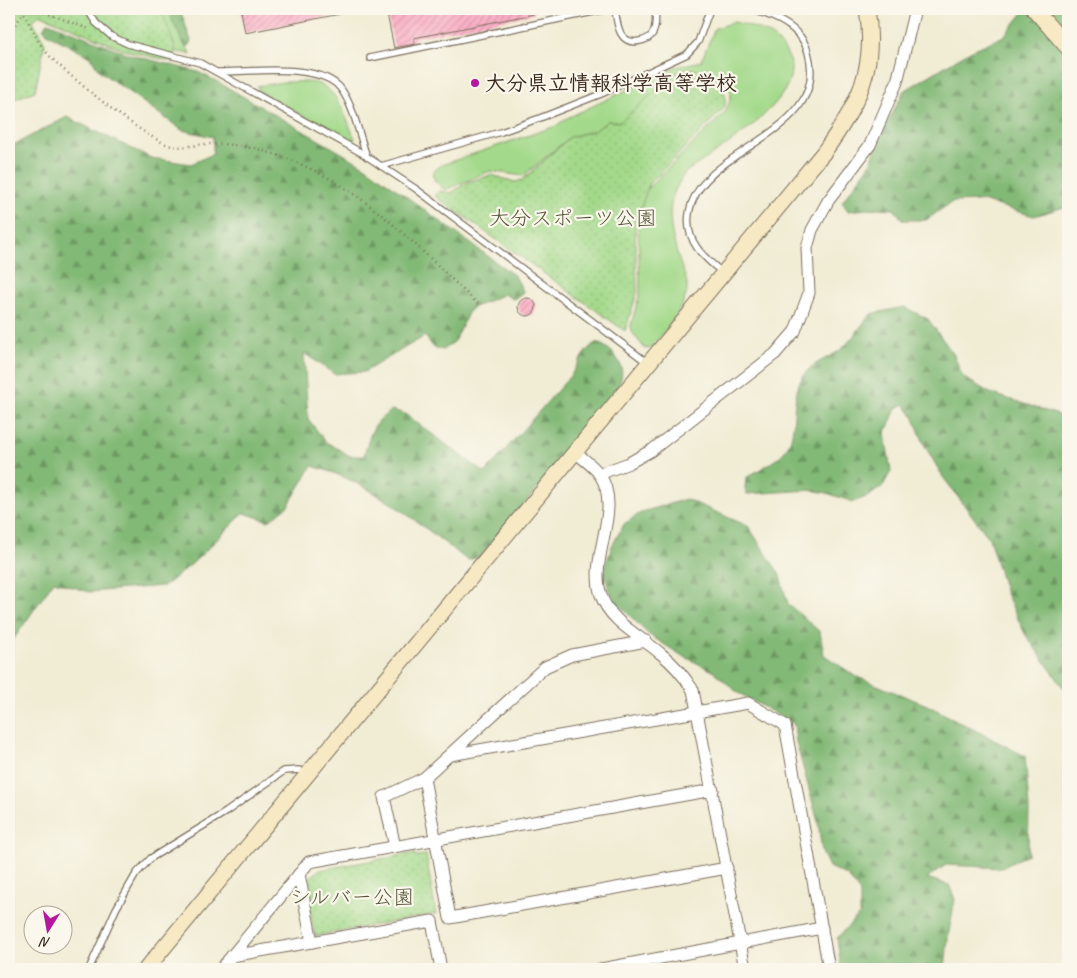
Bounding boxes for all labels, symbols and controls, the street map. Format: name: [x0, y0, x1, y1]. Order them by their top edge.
place label: 大分県立情報科学高等学校: [485, 70, 737, 96]
marker: 大分県立情報科学高等学校: [469, 77, 481, 89]
park label: 大分スポーツ公園: [489, 205, 657, 231]
park label: シルバー公園: [290, 884, 414, 910]
north arrow: [22, 906, 72, 956]
text: N: [37, 933, 51, 951]

